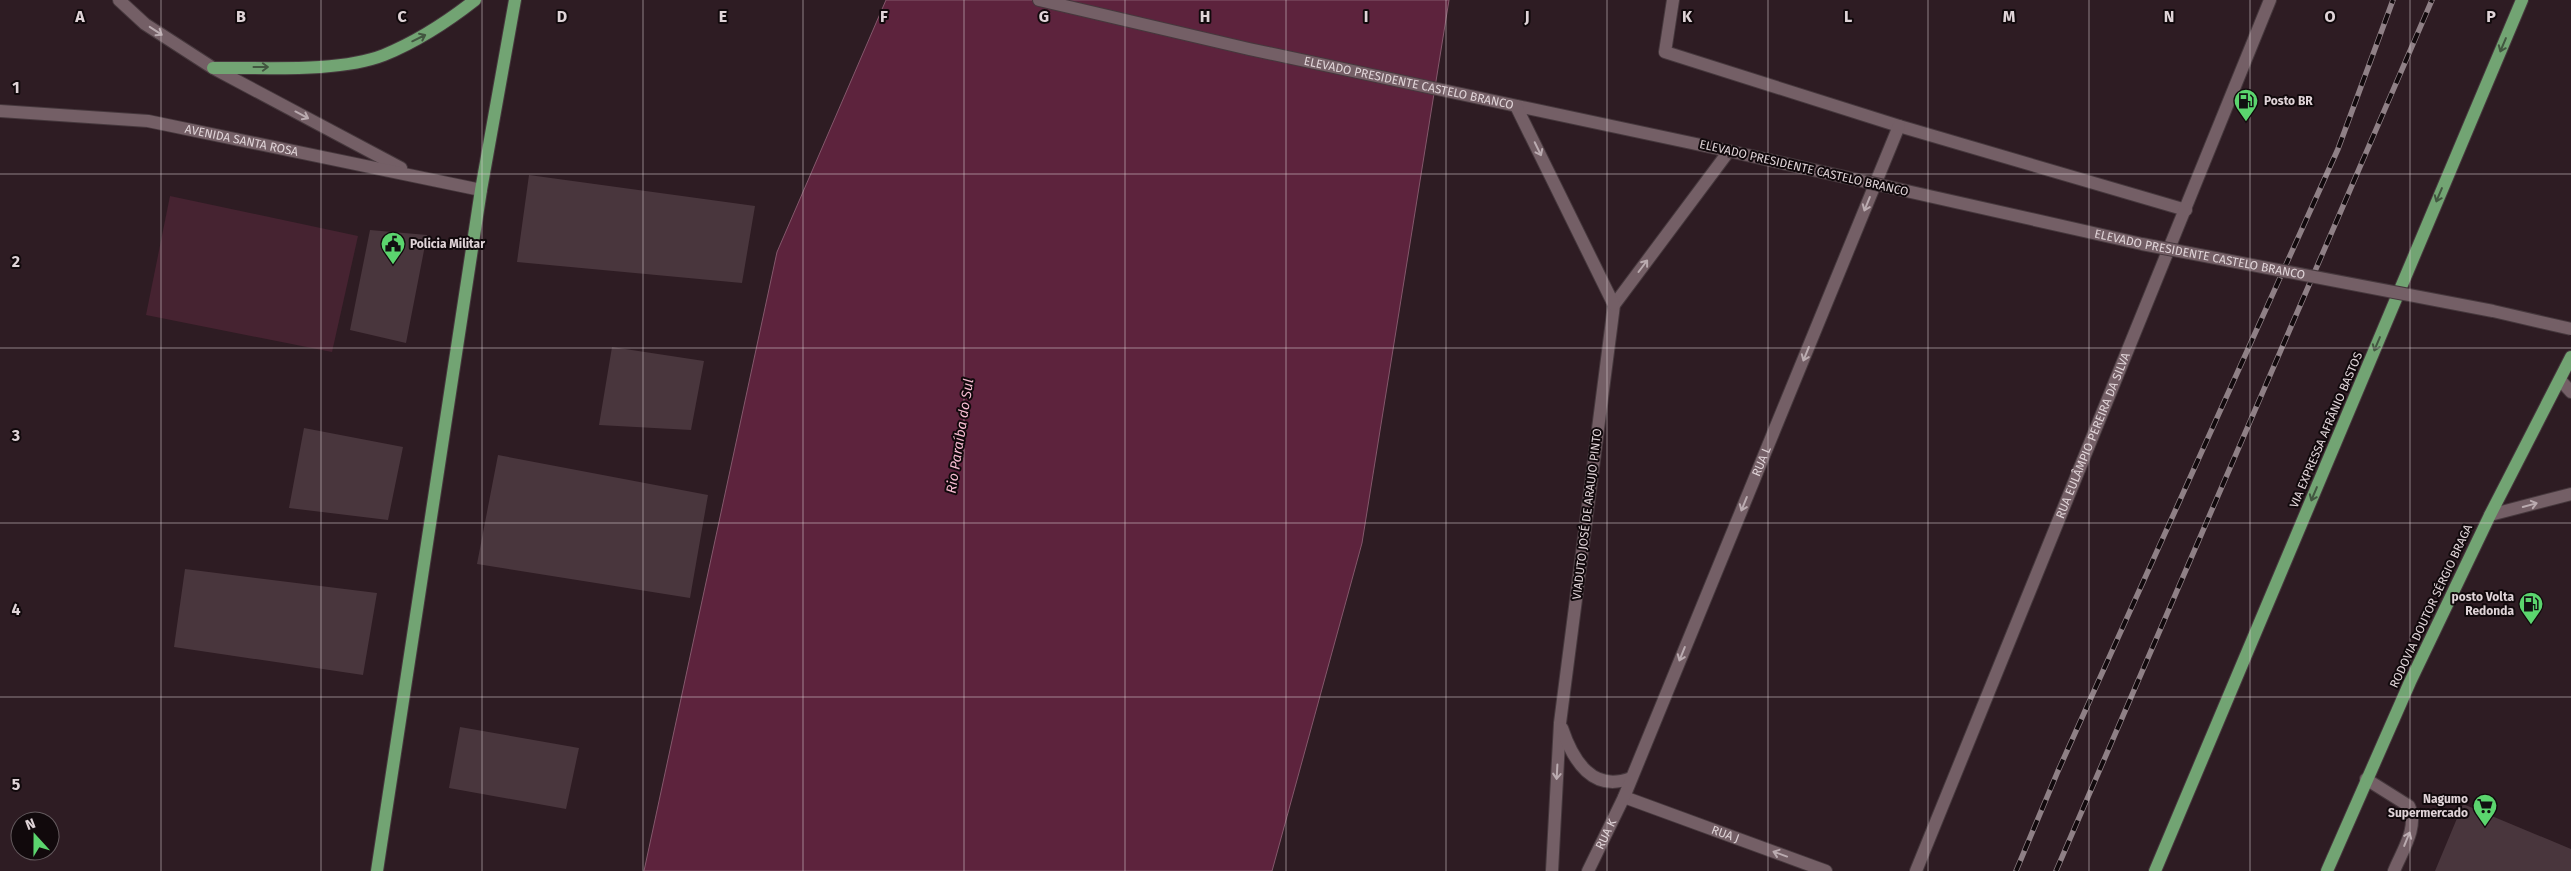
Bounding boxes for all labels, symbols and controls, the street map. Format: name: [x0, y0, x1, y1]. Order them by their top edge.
text: A: [74, 7, 85, 26]
text: B: [236, 7, 246, 26]
text: C: [397, 7, 407, 26]
text: D: [557, 7, 567, 26]
text: E: [719, 7, 727, 26]
text: F: [880, 7, 888, 26]
text: G: [1039, 7, 1049, 26]
text: H: [1200, 7, 1210, 26]
text: I: [1364, 7, 1368, 26]
text: J: [1523, 7, 1530, 26]
text: K: [1682, 7, 1693, 26]
text: L: [1844, 7, 1852, 26]
text: M: [2003, 7, 2016, 26]
text: N: [2164, 7, 2174, 26]
text: O: [2324, 7, 2336, 26]
text: P: [2486, 7, 2496, 26]
one-way arrow: [149, 26, 163, 36]
one-way arrow: [411, 33, 426, 43]
one-way arrow: [2497, 37, 2507, 52]
street label: ELEVADO PRESIDENTE CASTELO BRANCO: [1303, 54, 1515, 112]
one-way arrow: [253, 62, 269, 72]
text: 1: [12, 78, 20, 97]
fuel station icon: Posto BR: [2233, 88, 2259, 122]
place label: Posto BR: [2264, 94, 2313, 108]
one-way arrow: [294, 111, 309, 120]
street label: AVENIDA SANTA ROSA: [184, 122, 300, 159]
street label: ELEVADO PRESIDENTE CASTELO BRANCO: [1698, 137, 1910, 199]
one-way arrow: [1533, 142, 1543, 157]
one-way arrow: [2434, 187, 2443, 202]
one-way arrow: [1862, 196, 1872, 211]
street label: ELEVADO PRESIDENTE CASTELO BRANCO: [2093, 227, 2306, 282]
public building icon: Policia Militar: [380, 231, 406, 265]
place label: Policia Militar: [410, 237, 485, 251]
text: 2: [12, 252, 20, 271]
one-way arrow: [1638, 259, 1648, 273]
one-way arrow: [2371, 336, 2381, 351]
one-way arrow: [1800, 346, 1810, 361]
street label: VIA EXPRESSA AFRÂNIO BASTOS: [2286, 349, 2365, 510]
street label: RUA EULÂMPIO PEREIRA DA SILVA: [2053, 350, 2133, 521]
water label: Rio Paraíba do Sul: [943, 377, 977, 495]
text: 3: [11, 426, 20, 445]
street label: VIADUTO JOSÉ DE ARAUJO PINTO: [1569, 428, 1604, 600]
street label: RUA L: [1749, 444, 1774, 478]
one-way arrow: [2308, 486, 2318, 501]
one-way arrow: [1738, 496, 1748, 511]
one-way arrow: [2522, 500, 2538, 509]
street label: RODOVIA DOUTOR SÉRGIO BRAGA: [2386, 522, 2475, 690]
place label: posto Volta Redonda: [2452, 590, 2514, 618]
fuel station icon: posto Volta Redonda: [2518, 591, 2544, 625]
text: 4: [11, 600, 21, 619]
one-way arrow: [1677, 646, 1686, 662]
one-way arrow: [1553, 764, 1562, 780]
text: 5: [12, 775, 21, 794]
place label: Nagumo Supermercado: [2388, 792, 2468, 820]
supermarket icon: Nagumo Supermercado: [2472, 793, 2498, 827]
north arrow: [10, 811, 60, 861]
text: N: [23, 815, 38, 834]
street label: RUA K: [1593, 816, 1620, 852]
street label: RUA J: [1709, 823, 1741, 846]
one-way arrow: [2403, 832, 2412, 847]
one-way arrow: [1773, 849, 1788, 858]

